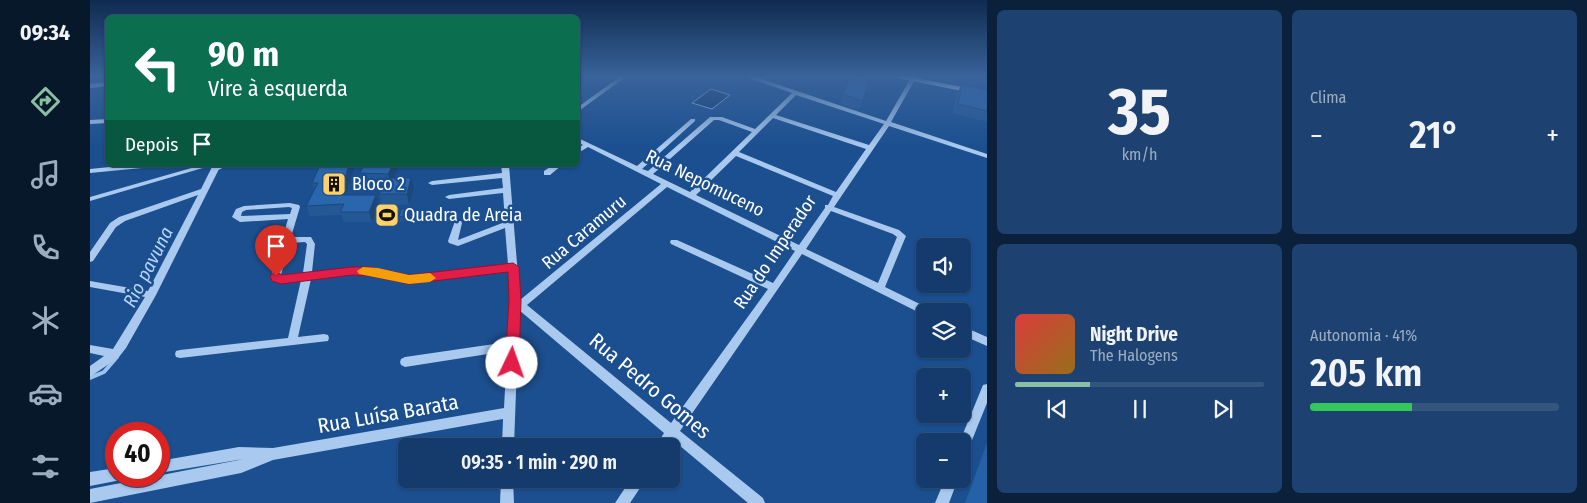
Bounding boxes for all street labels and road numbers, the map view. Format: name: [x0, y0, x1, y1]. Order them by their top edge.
street label: Rua Nepomuceno: [642, 145, 768, 221]
street label: Rua Caramuru: [537, 190, 631, 274]
street label: Rua do Imperador: [729, 190, 822, 313]
street label: Rua Pedro Gomes: [584, 328, 716, 444]
street label: Rua Luísa Barata: [315, 389, 461, 439]

